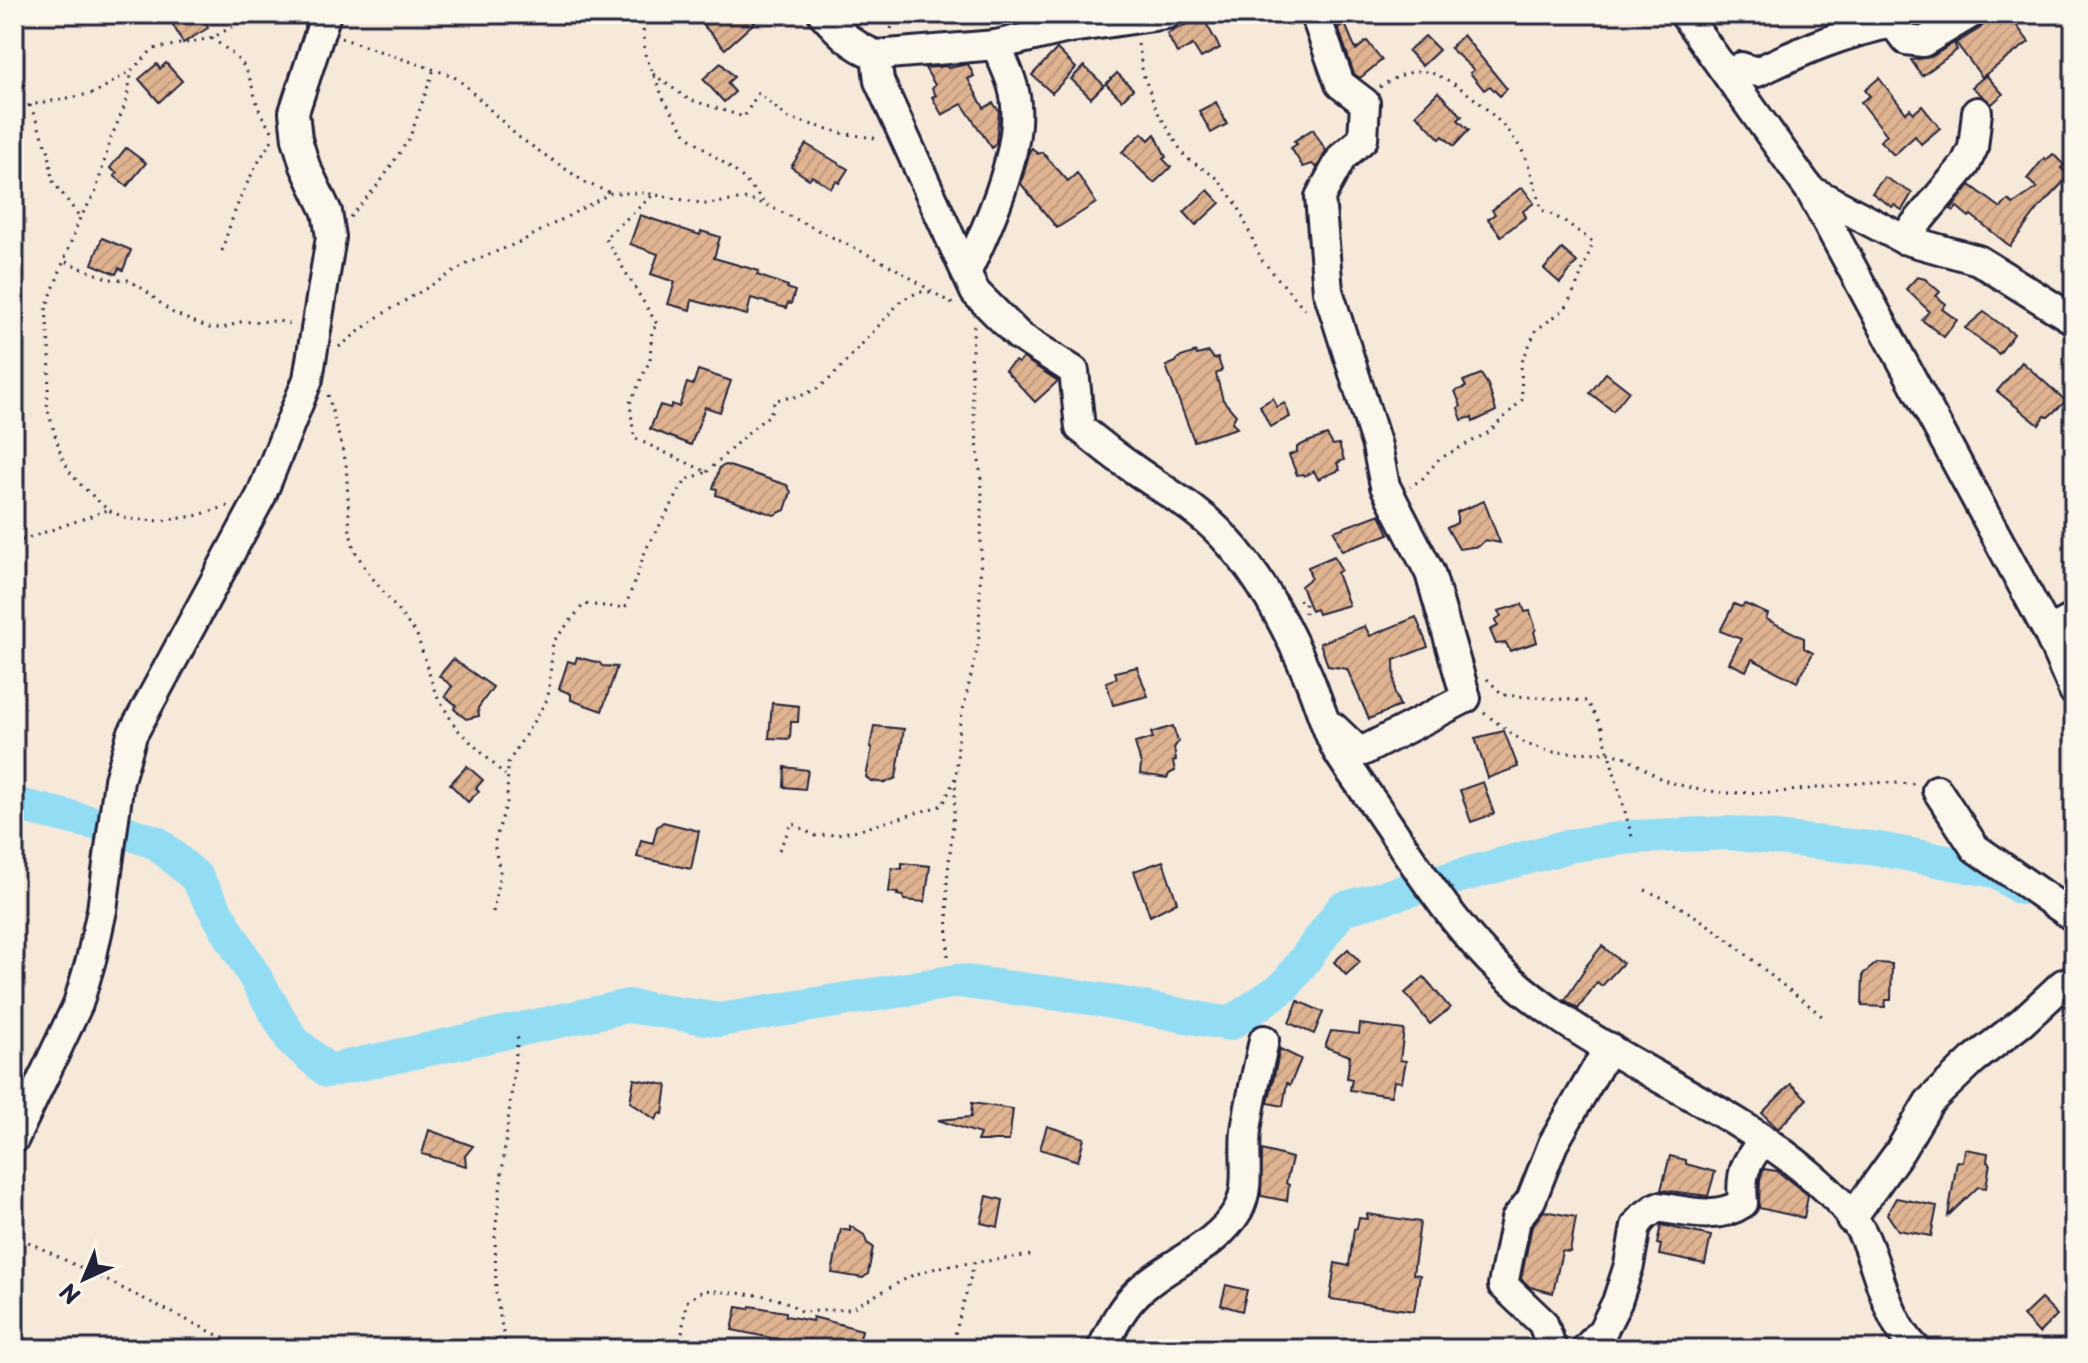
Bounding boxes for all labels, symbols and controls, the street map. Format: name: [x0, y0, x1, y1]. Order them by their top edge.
north arrow: [44, 1239, 124, 1319]
text: N: [51, 1277, 87, 1312]

